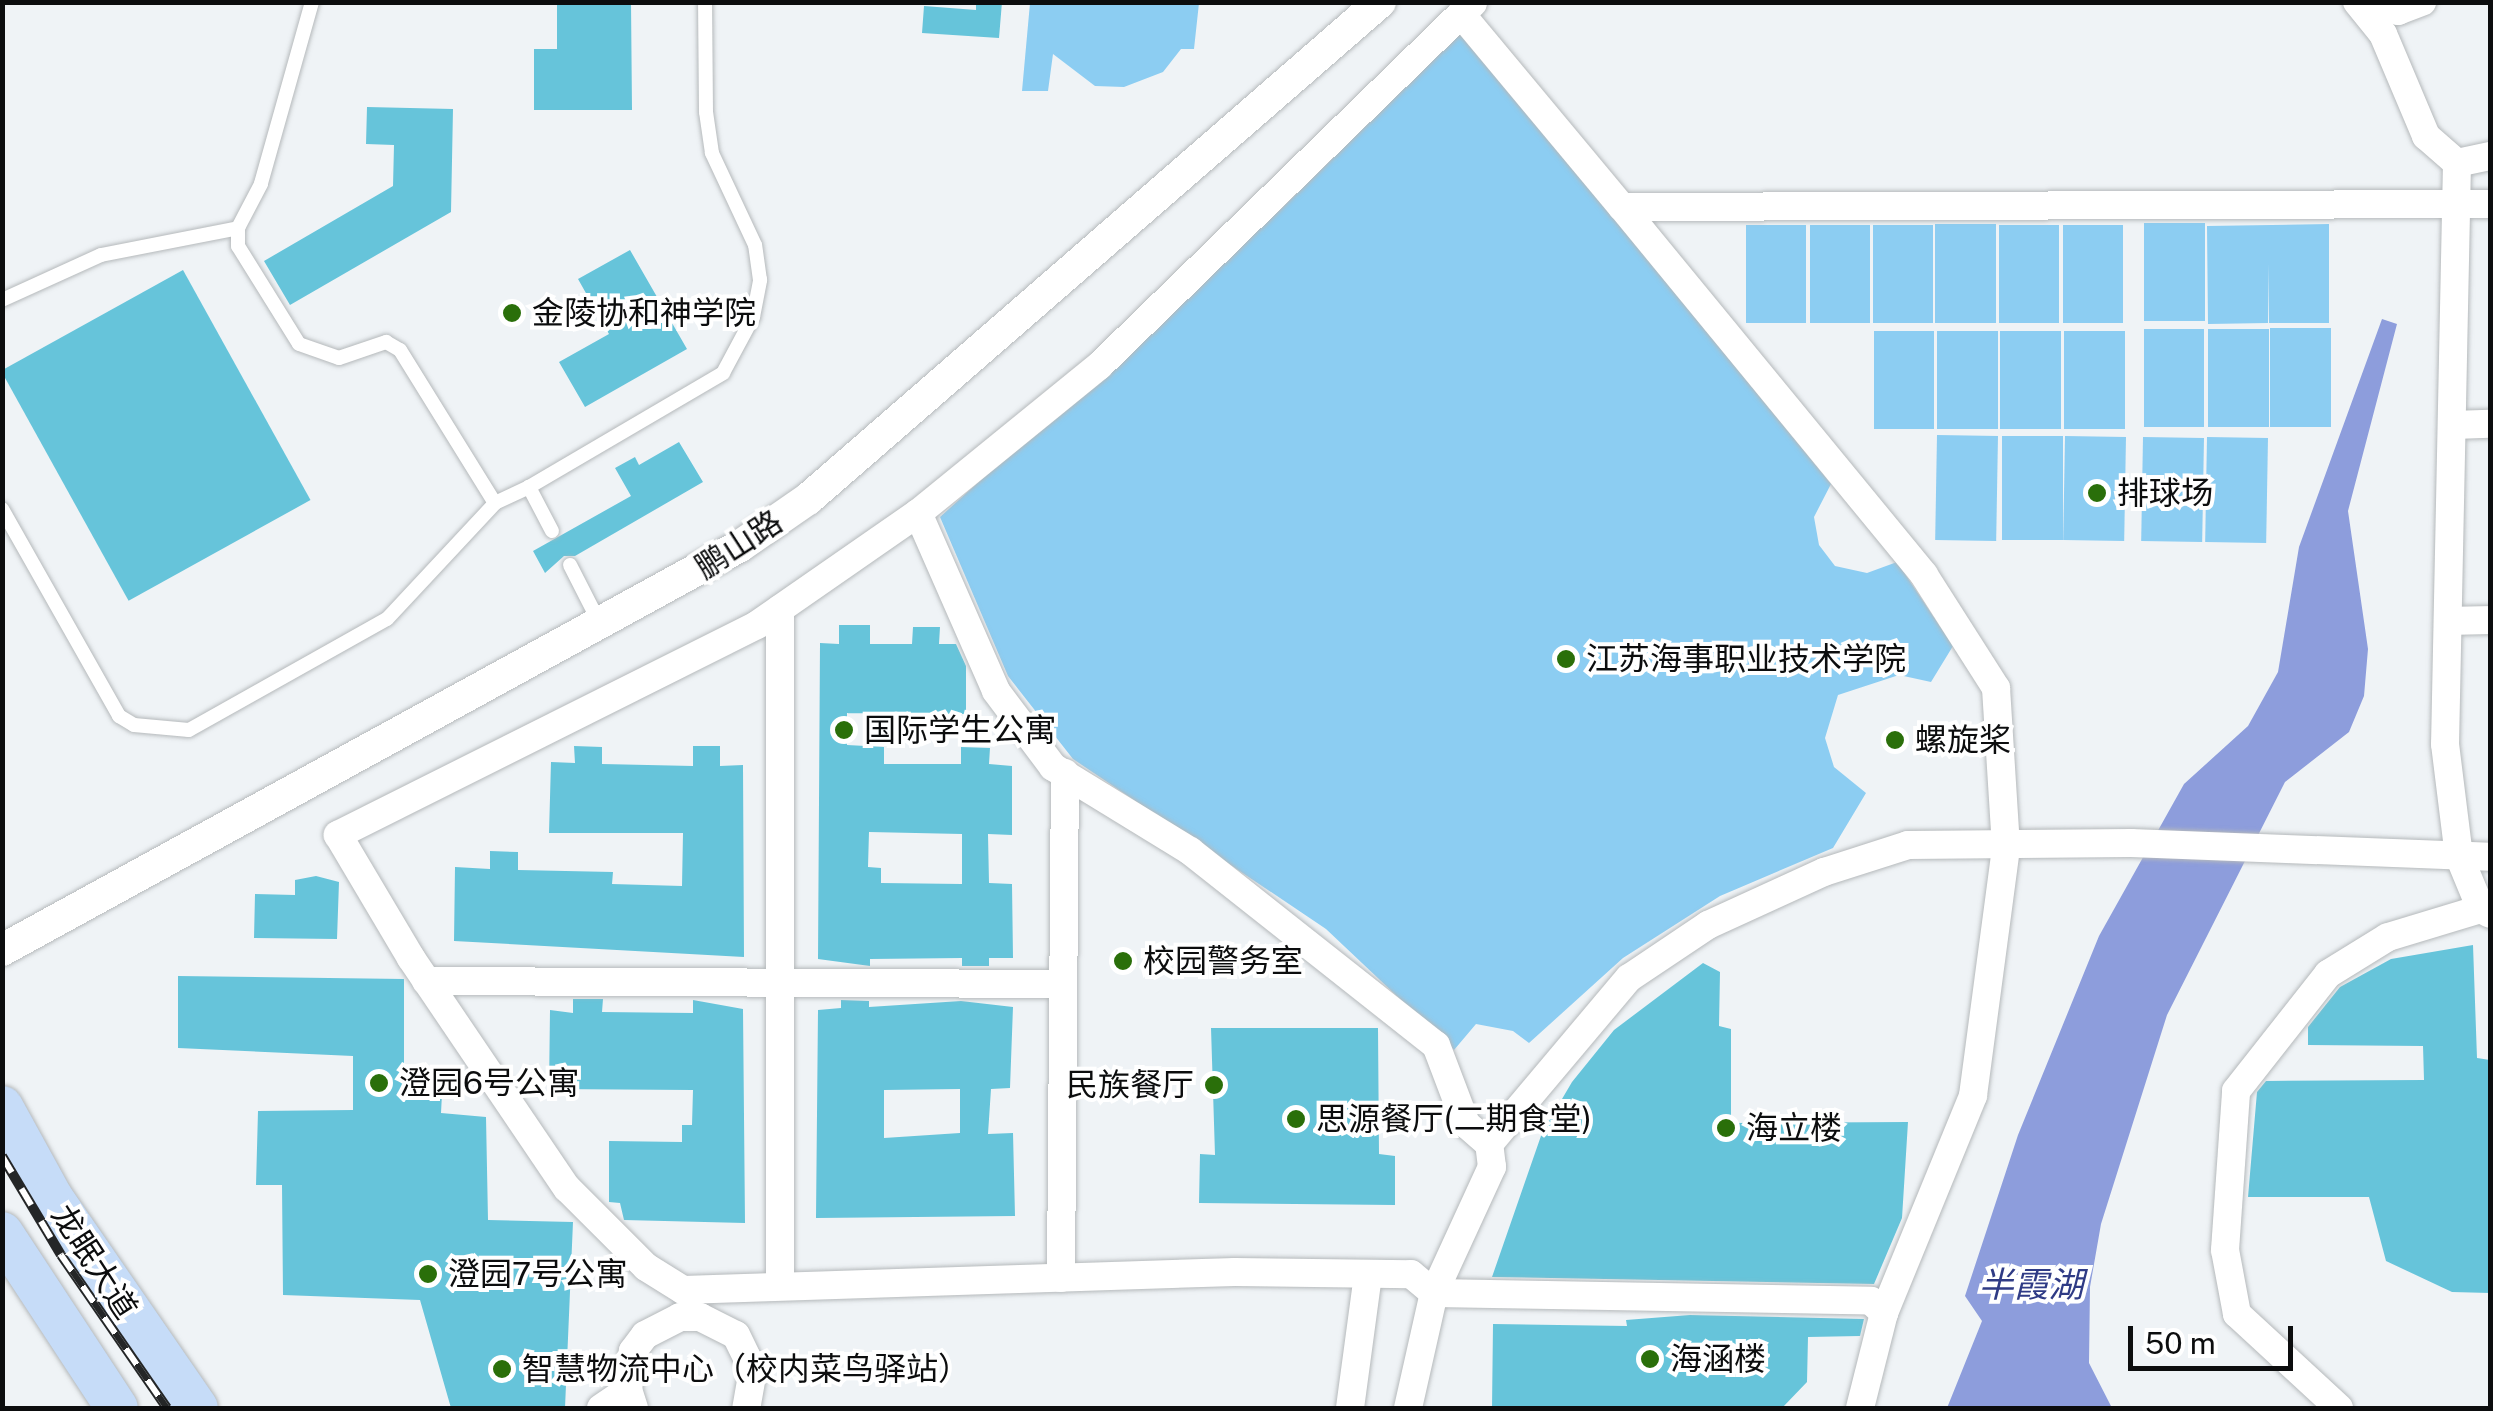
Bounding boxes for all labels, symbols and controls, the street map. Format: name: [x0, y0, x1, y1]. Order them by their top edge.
place label: 金陵协和神学院: [532, 294, 756, 332]
marker: 金陵协和神学院: [501, 302, 523, 324]
place label: 排球场: [2117, 474, 2213, 512]
marker: 排球场: [2086, 482, 2108, 504]
street label: 鹏山路: [688, 503, 790, 587]
place label: 江苏海事职业技术学院: [1586, 640, 1906, 678]
marker: 江苏海事职业技术学院: [1555, 648, 1577, 670]
place label: 国际学生公寓: [864, 711, 1056, 749]
marker: 国际学生公寓: [833, 719, 855, 741]
place label: 螺旋桨: [1915, 721, 2011, 759]
marker: 螺旋桨: [1884, 729, 1906, 751]
place label: 校园警务室: [1143, 942, 1303, 980]
marker: 校园警务室: [1112, 950, 1134, 972]
place label: 澄园6号公寓: [399, 1064, 579, 1102]
place label: 民族餐厅: [1066, 1066, 1194, 1104]
marker: 澄园6号公寓: [368, 1072, 390, 1094]
marker: 民族餐厅: [1203, 1074, 1225, 1096]
place label: 思源餐厅(二期食堂): [1316, 1100, 1592, 1138]
marker: 思源餐厅(二期食堂): [1285, 1108, 1307, 1130]
place label: 海立楼: [1746, 1109, 1842, 1147]
marker: 海立楼: [1715, 1117, 1737, 1139]
street label: 龙眠大道: [43, 1198, 145, 1326]
place label: 澄园7号公寓: [448, 1255, 627, 1293]
marker: 澄园7号公寓: [417, 1263, 439, 1285]
water label: 半霞湖: [1979, 1264, 2083, 1306]
scale bar: [2133, 1306, 2298, 1368]
text: 50 m: [2145, 1325, 2216, 1361]
place label: 海涵楼: [1670, 1340, 1766, 1378]
marker: 海涵楼: [1639, 1348, 1661, 1370]
place label: 智慧物流中心（校内菜鸟驿站）: [522, 1350, 970, 1388]
marker: 智慧物流中心（校内菜鸟驿站）: [491, 1358, 513, 1380]

